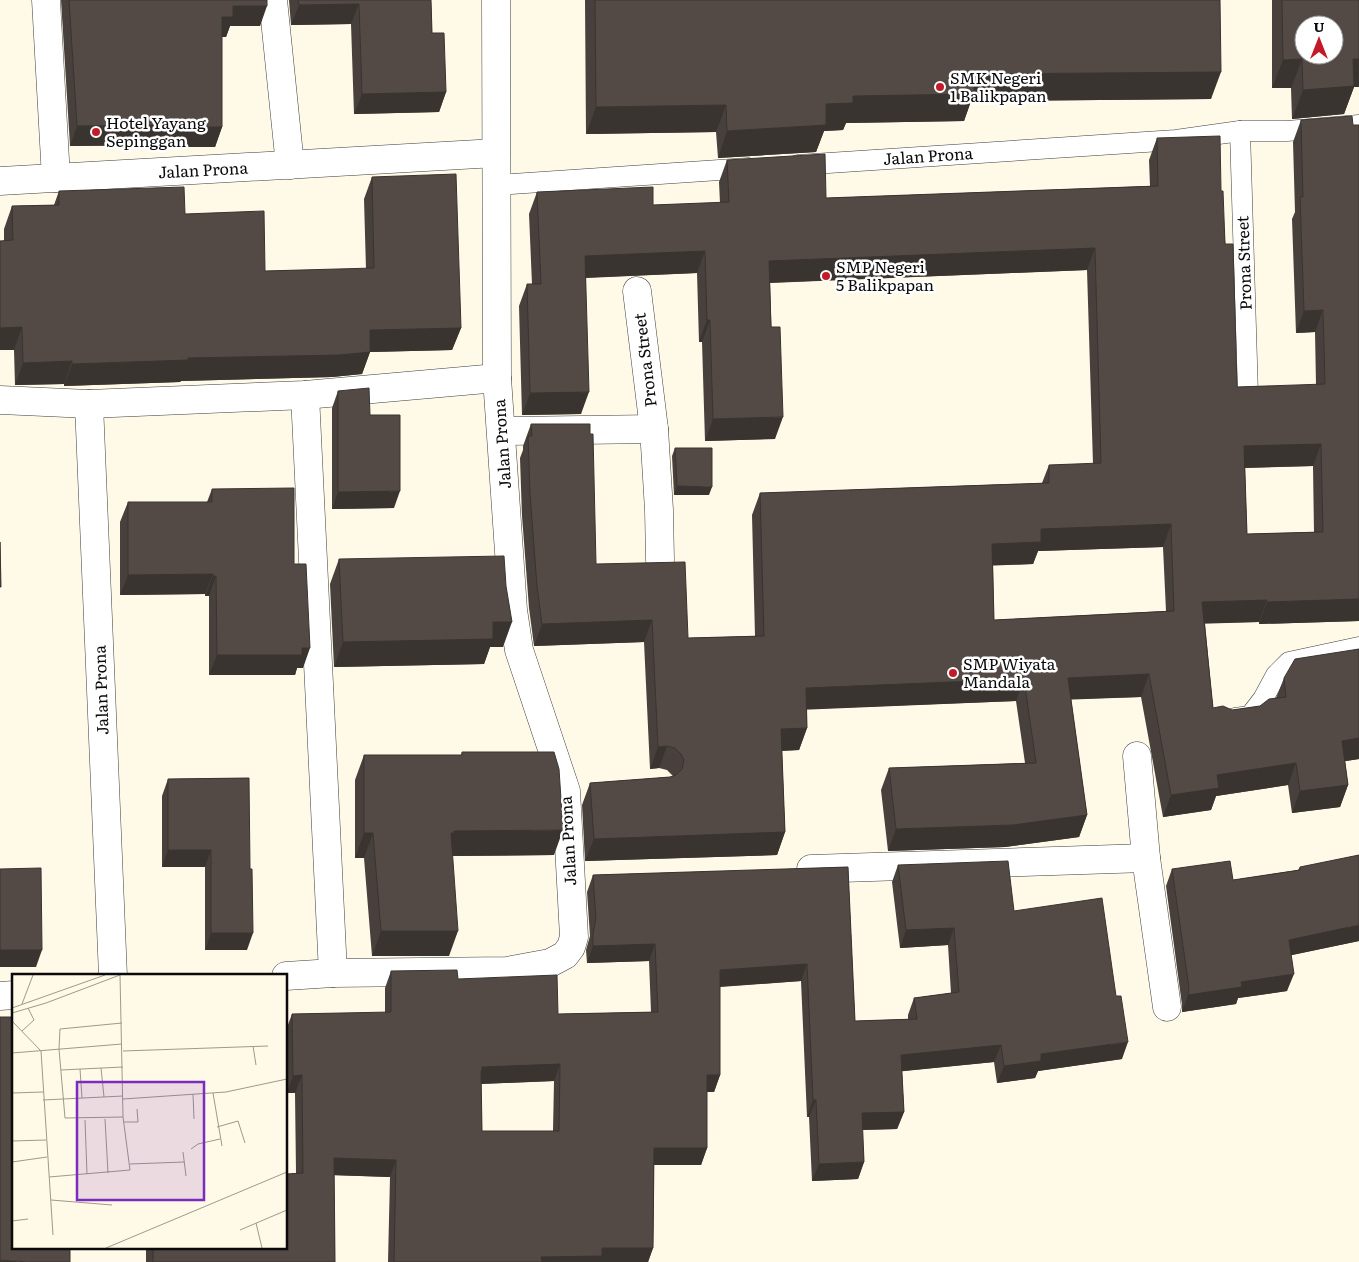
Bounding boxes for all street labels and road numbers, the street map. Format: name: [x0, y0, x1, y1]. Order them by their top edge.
street label: Jalan Prona: [882, 140, 974, 170]
street label: Jalan Prona: [157, 155, 249, 183]
street label: Prona Street: [1229, 215, 1257, 311]
street label: Prona Street: [626, 311, 662, 408]
street label: Jalan Prona: [486, 398, 516, 490]
street label: Jalan Prona: [86, 644, 114, 735]
street label: Jalan Prona: [553, 795, 581, 887]

